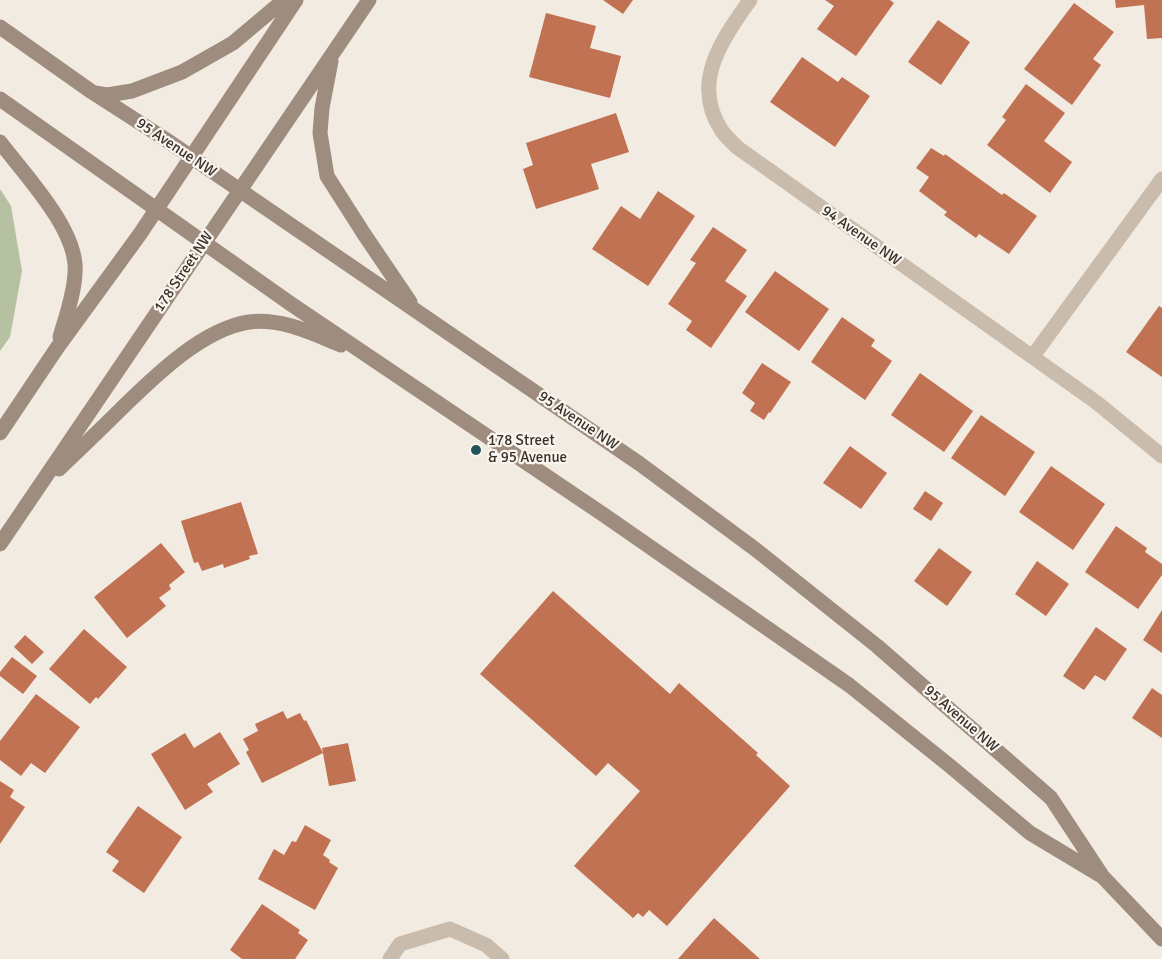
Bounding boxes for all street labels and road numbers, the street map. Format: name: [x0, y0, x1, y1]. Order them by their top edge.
street label: 95 Avenue NW: [133, 115, 219, 181]
street label: 94 Avenue NW: [818, 202, 904, 270]
street label: 178 Street NW: [151, 228, 217, 316]
street label: 95 Avenue NW: [535, 388, 621, 454]
street label: 95 Avenue NW: [920, 682, 1002, 756]

